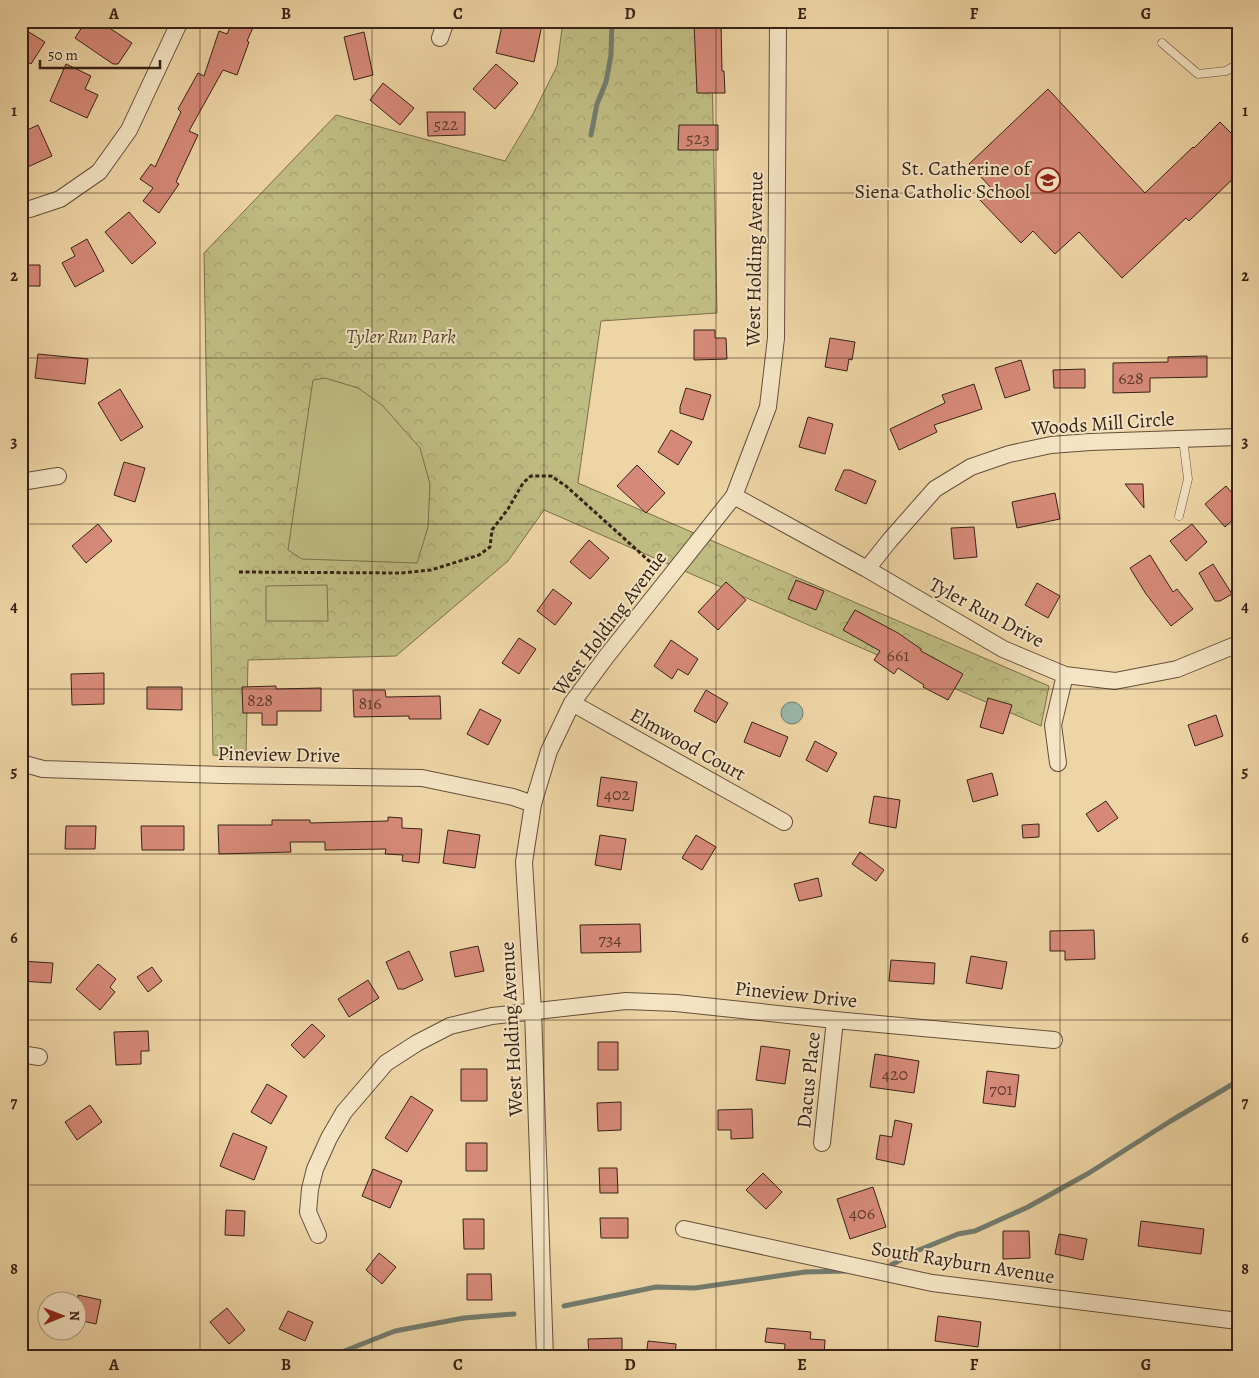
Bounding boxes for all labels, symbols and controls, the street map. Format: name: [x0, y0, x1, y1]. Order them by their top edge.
text: A: [108, 3, 120, 25]
text: B: [281, 3, 291, 25]
text: C: [453, 3, 463, 25]
text: D: [624, 3, 636, 25]
text: E: [797, 3, 807, 25]
text: F: [970, 3, 979, 25]
text: G: [1141, 3, 1151, 25]
scale bar: [40, 38, 160, 70]
text: 50 m: [48, 45, 78, 65]
text: 1: [11, 100, 17, 122]
text: 1: [1242, 100, 1248, 122]
house number: 522: [434, 112, 459, 136]
house number: 523: [686, 126, 710, 150]
place label: St. Catherine of Siena Catholic School: [855, 155, 1033, 205]
school or university icon: St. Catherine of Siena Catholic School: [1035, 167, 1061, 193]
street label: West Holding Avenue: [739, 171, 770, 348]
text: 2: [10, 265, 18, 287]
text: 2: [1241, 265, 1249, 287]
park label: Tyler Run Park: [346, 323, 456, 350]
house number: 628: [1118, 366, 1144, 390]
street label: Woods Mill Circle: [1030, 405, 1176, 442]
text: 3: [11, 431, 18, 453]
text: 3: [1242, 431, 1249, 453]
street label: West Holding Avenue: [545, 545, 673, 702]
street label: Tyler Run Drive: [925, 571, 1049, 654]
text: 4: [10, 596, 18, 618]
text: 4: [1241, 596, 1249, 618]
house number: 661: [887, 643, 909, 667]
house number: 828: [247, 688, 273, 712]
house number: 816: [358, 691, 382, 715]
street label: Elmwood Court: [625, 701, 751, 788]
street label: Pineview Drive: [217, 740, 341, 769]
text: 5: [11, 761, 18, 783]
text: 5: [1242, 761, 1249, 783]
house number: 402: [604, 782, 631, 806]
text: 6: [10, 927, 18, 949]
house number: 734: [598, 927, 622, 951]
text: 6: [1241, 927, 1249, 949]
street label: West Holding Avenue: [493, 941, 530, 1118]
street label: Pineview Drive: [733, 975, 858, 1014]
street label: Dacus Place: [790, 1030, 827, 1130]
house number: 420: [882, 1062, 908, 1086]
house number: 701: [989, 1077, 1013, 1101]
text: 7: [11, 1092, 18, 1114]
text: 7: [1242, 1092, 1249, 1114]
house number: 406: [849, 1201, 875, 1225]
street label: South Rayburn Avenue: [869, 1235, 1056, 1290]
text: 8: [10, 1258, 18, 1280]
text: 8: [1241, 1258, 1249, 1280]
north arrow: [38, 1290, 88, 1340]
text: N: [65, 1311, 84, 1321]
text: A: [108, 1354, 120, 1376]
text: B: [281, 1354, 291, 1376]
text: C: [453, 1354, 463, 1376]
text: D: [624, 1354, 636, 1376]
text: E: [797, 1354, 807, 1376]
text: F: [970, 1354, 979, 1376]
text: G: [1141, 1354, 1151, 1376]

